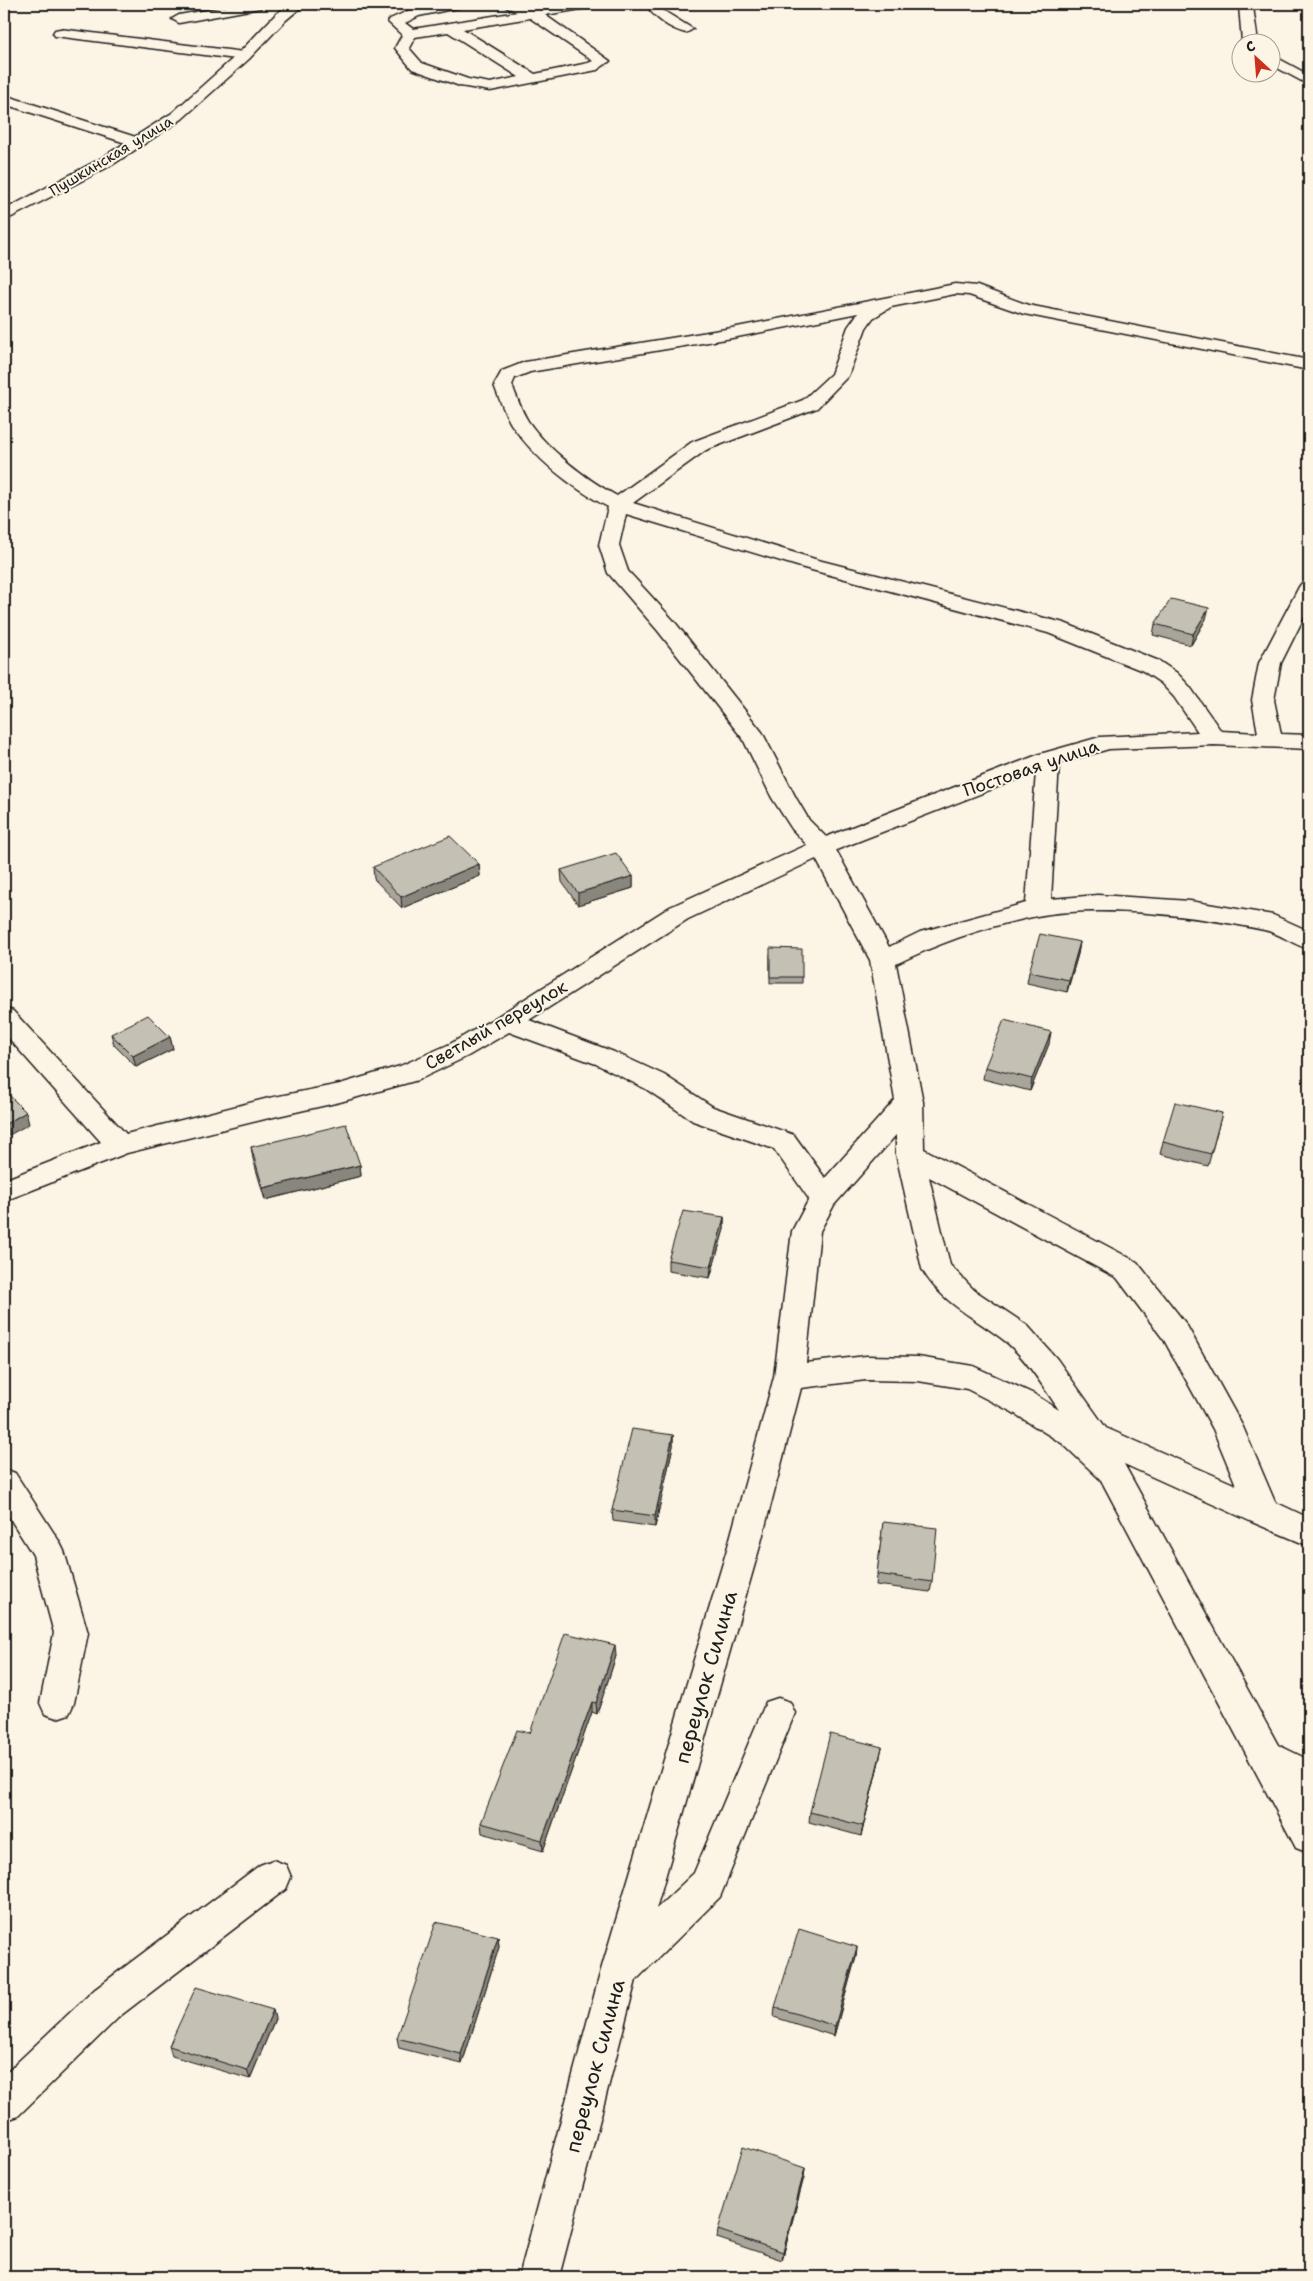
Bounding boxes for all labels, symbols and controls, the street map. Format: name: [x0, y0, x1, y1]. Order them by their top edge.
north arrow: [1230, 32, 1280, 82]
text: С: [1242, 36, 1258, 56]
street label: Пушкинская улица: [45, 111, 177, 201]
street label: Постовая улица: [960, 734, 1102, 802]
street label: Светлый переулок: [421, 974, 572, 1075]
street label: переулок Силина: [668, 1587, 744, 1767]
street label: переулок Силина: [558, 1976, 632, 2156]

